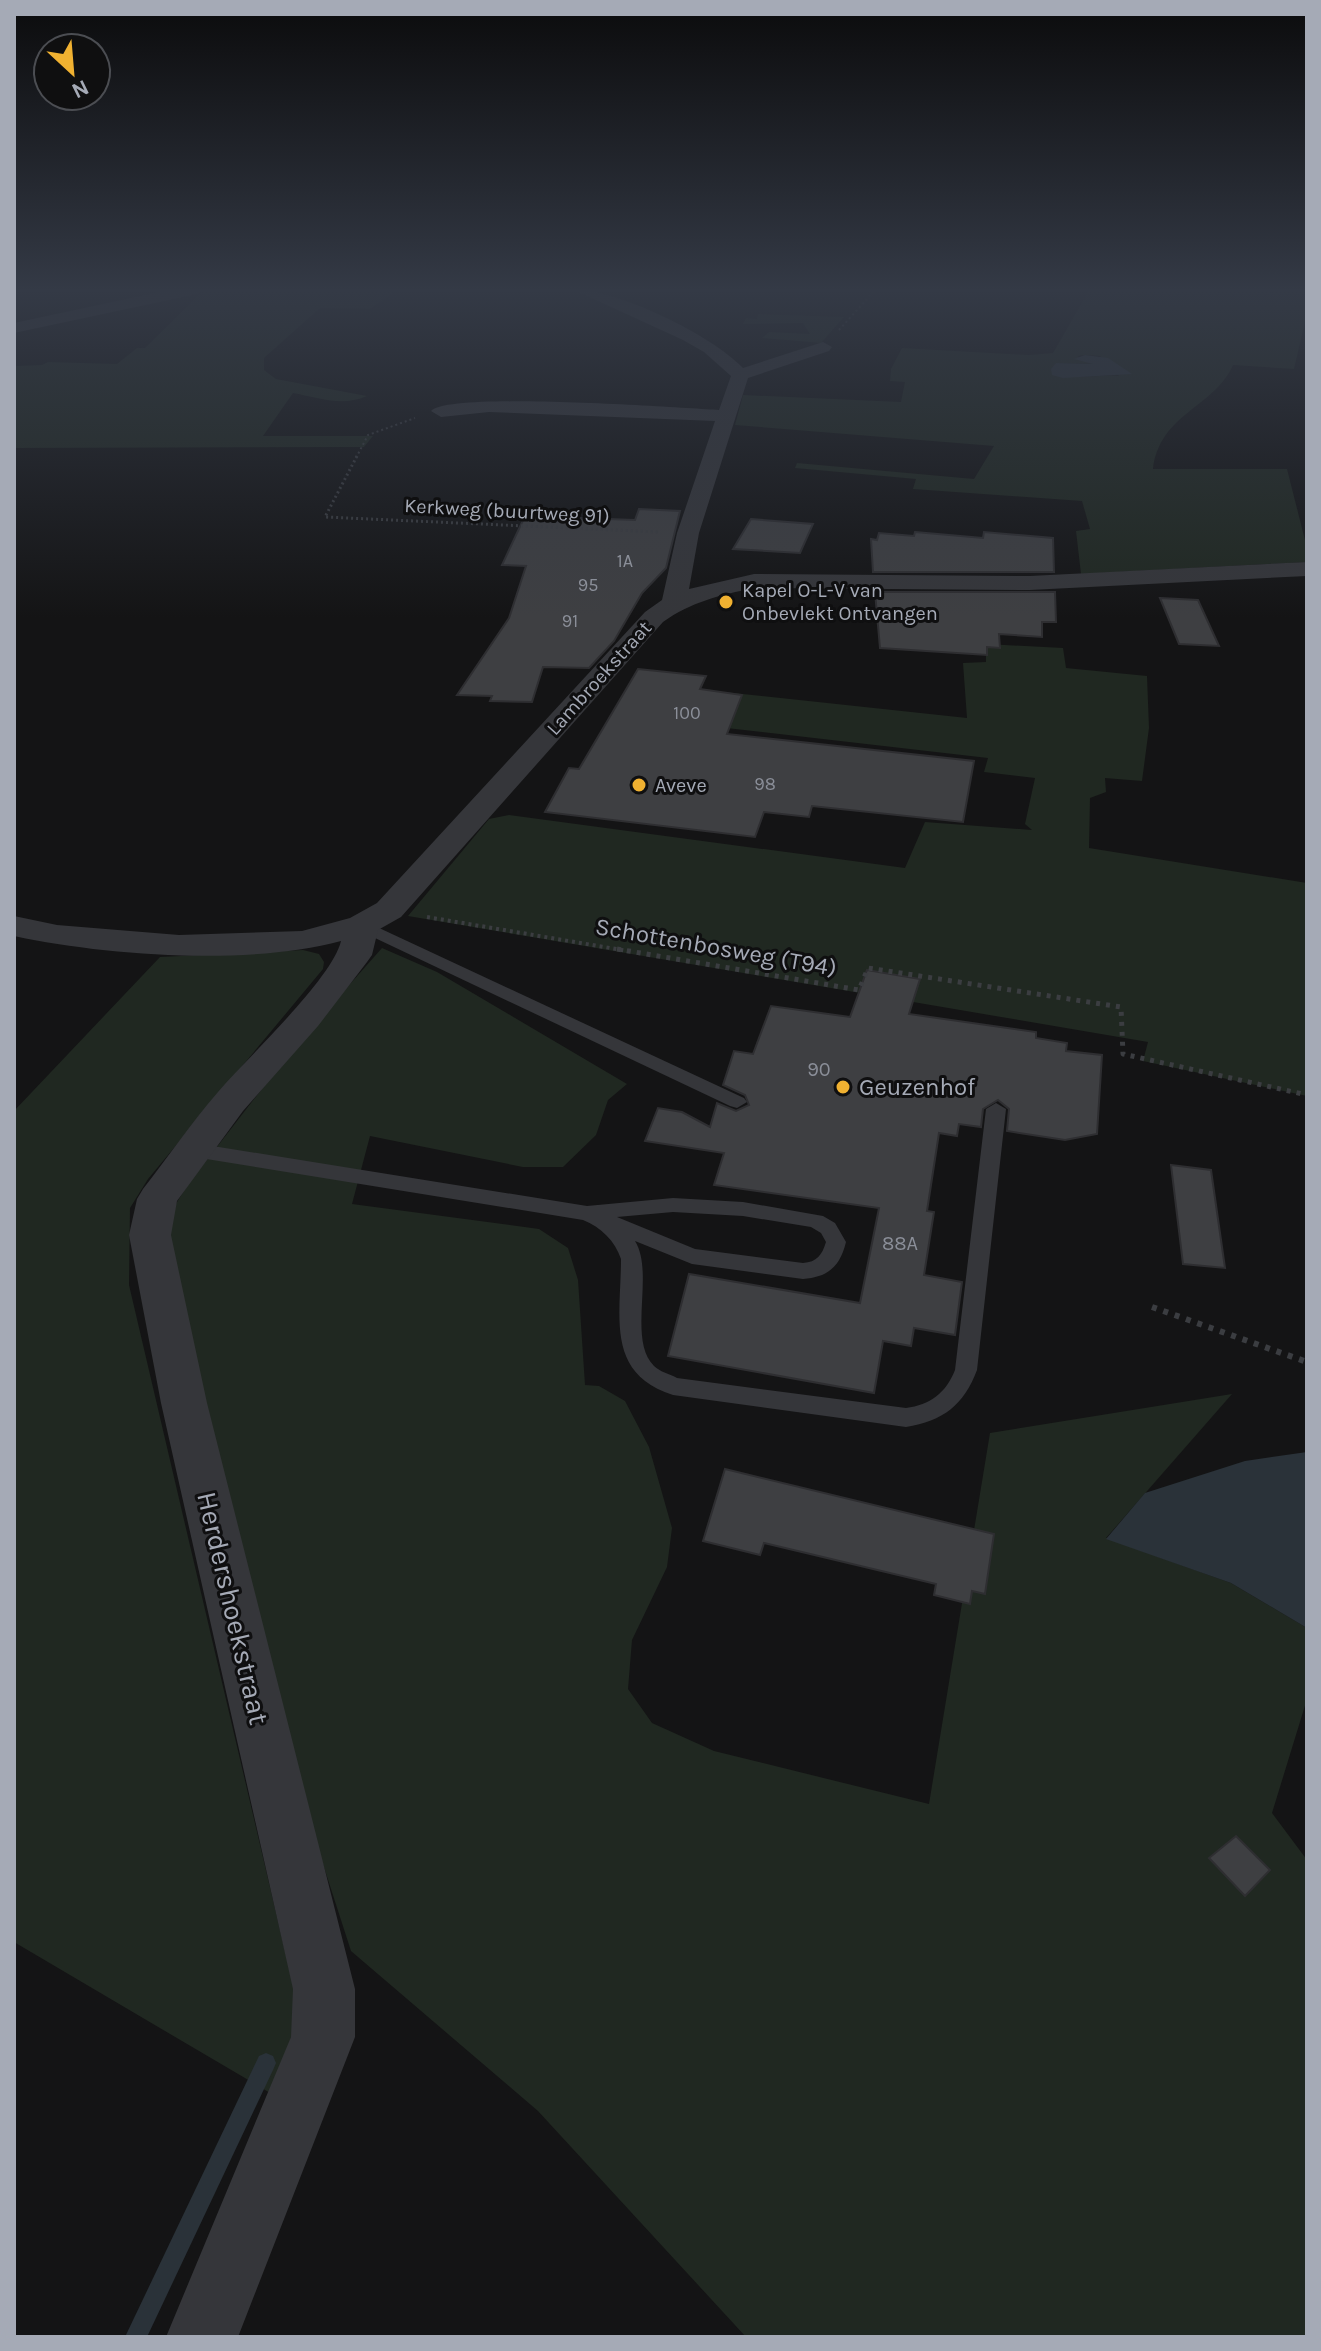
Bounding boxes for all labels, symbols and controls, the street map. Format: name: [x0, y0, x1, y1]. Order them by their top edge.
north arrow: [32, 32, 112, 112]
text: N: [68, 74, 93, 104]
street label: Kerkweg (buurtweg 91): [404, 494, 610, 528]
house number: 1A: [617, 550, 633, 572]
house number: 95: [578, 574, 598, 596]
place label: Kapel O-L-V van Onbevlekt Ontvangen: [742, 579, 938, 625]
marker: Kapel O-L-V van Onbevlekt Ontvangen: [717, 593, 735, 611]
house number: 91: [562, 610, 578, 632]
street label: Lambroekstraat: [542, 616, 657, 740]
house number: 100: [673, 702, 701, 724]
house number: 98: [754, 773, 776, 795]
place label: Aveve: [655, 774, 707, 797]
marker: Aveve: [630, 776, 648, 794]
street label: Schottenbosweg (T94): [593, 912, 839, 982]
house number: 90: [807, 1058, 831, 1081]
place label: Geuzenhof: [859, 1073, 976, 1101]
marker: Geuzenhof: [834, 1078, 852, 1096]
house number: 88A: [882, 1232, 918, 1255]
street label: Herdershoekstraat: [190, 1488, 276, 1728]

